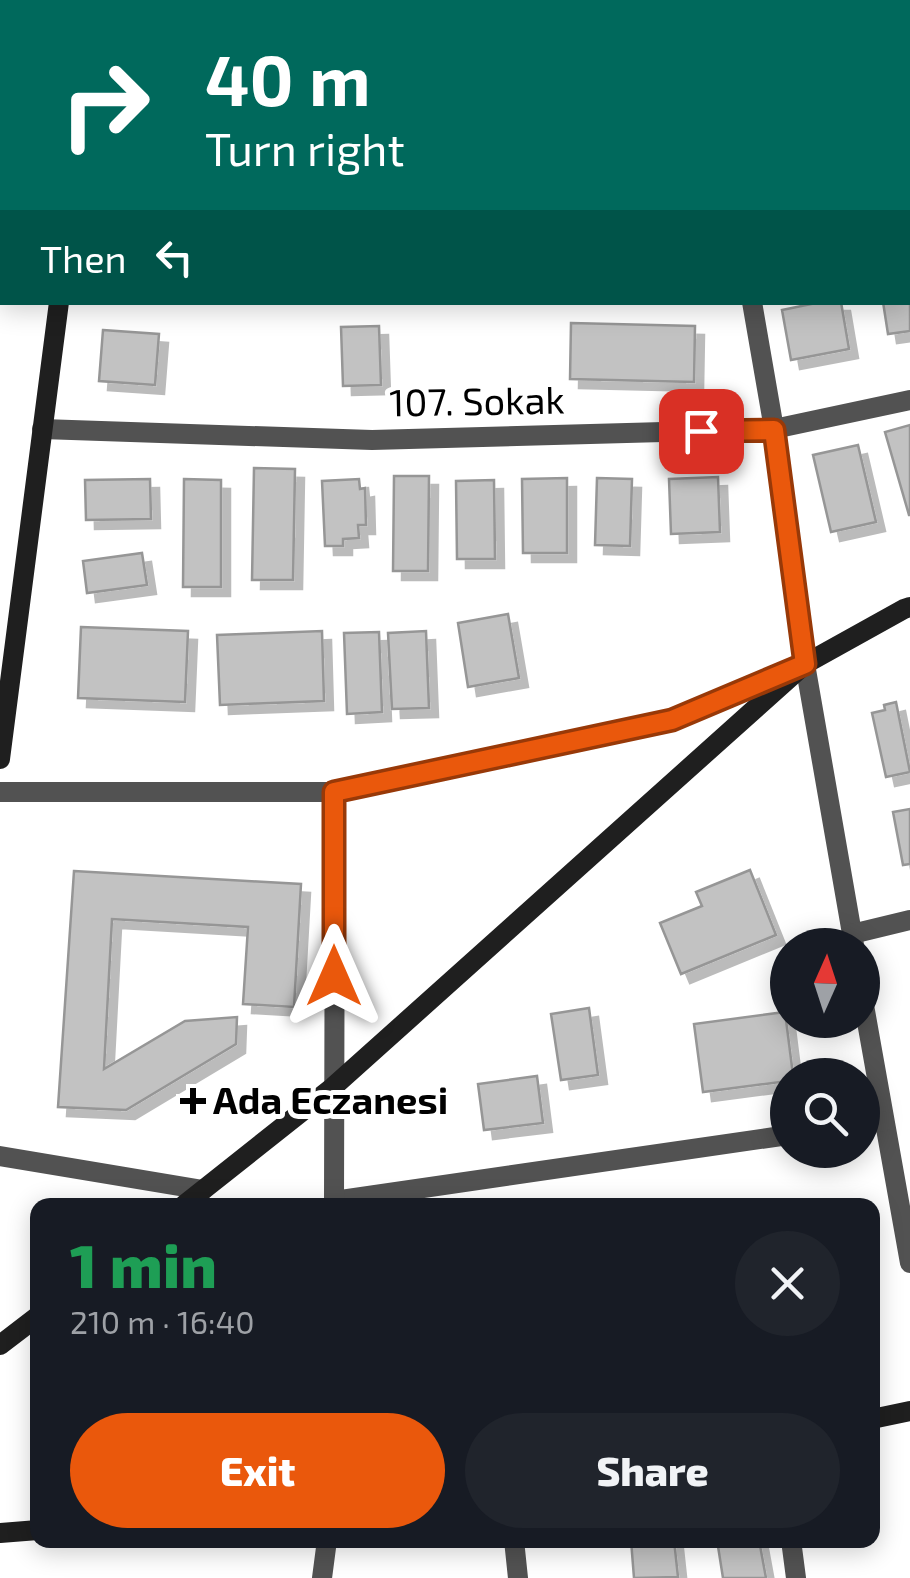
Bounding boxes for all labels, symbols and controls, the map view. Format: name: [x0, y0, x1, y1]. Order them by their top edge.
text: 40 m: [205, 36, 371, 120]
icon: right: [40, 40, 170, 170]
text: Turn right: [205, 121, 405, 175]
icon: left: [147, 230, 202, 285]
text: Then: [40, 235, 127, 281]
street label: 107. Sokak: [389, 375, 565, 425]
pin: [659, 389, 744, 474]
icon: arrive: [674, 404, 729, 459]
position arrow: [282, 924, 386, 1028]
north arrow: [770, 928, 880, 1038]
map controls: [770, 928, 880, 1168]
button: search: [770, 1058, 880, 1168]
place label: Ada Eczanesi: [213, 1076, 448, 1122]
marker: Ada Eczanesi: [182, 1090, 204, 1112]
text: 1 min: [70, 1228, 217, 1300]
button: close: [735, 1231, 840, 1336]
text: 210 m · 16:40: [70, 1302, 255, 1340]
button: Exit: [70, 1413, 445, 1528]
button: Share: [465, 1413, 840, 1528]

